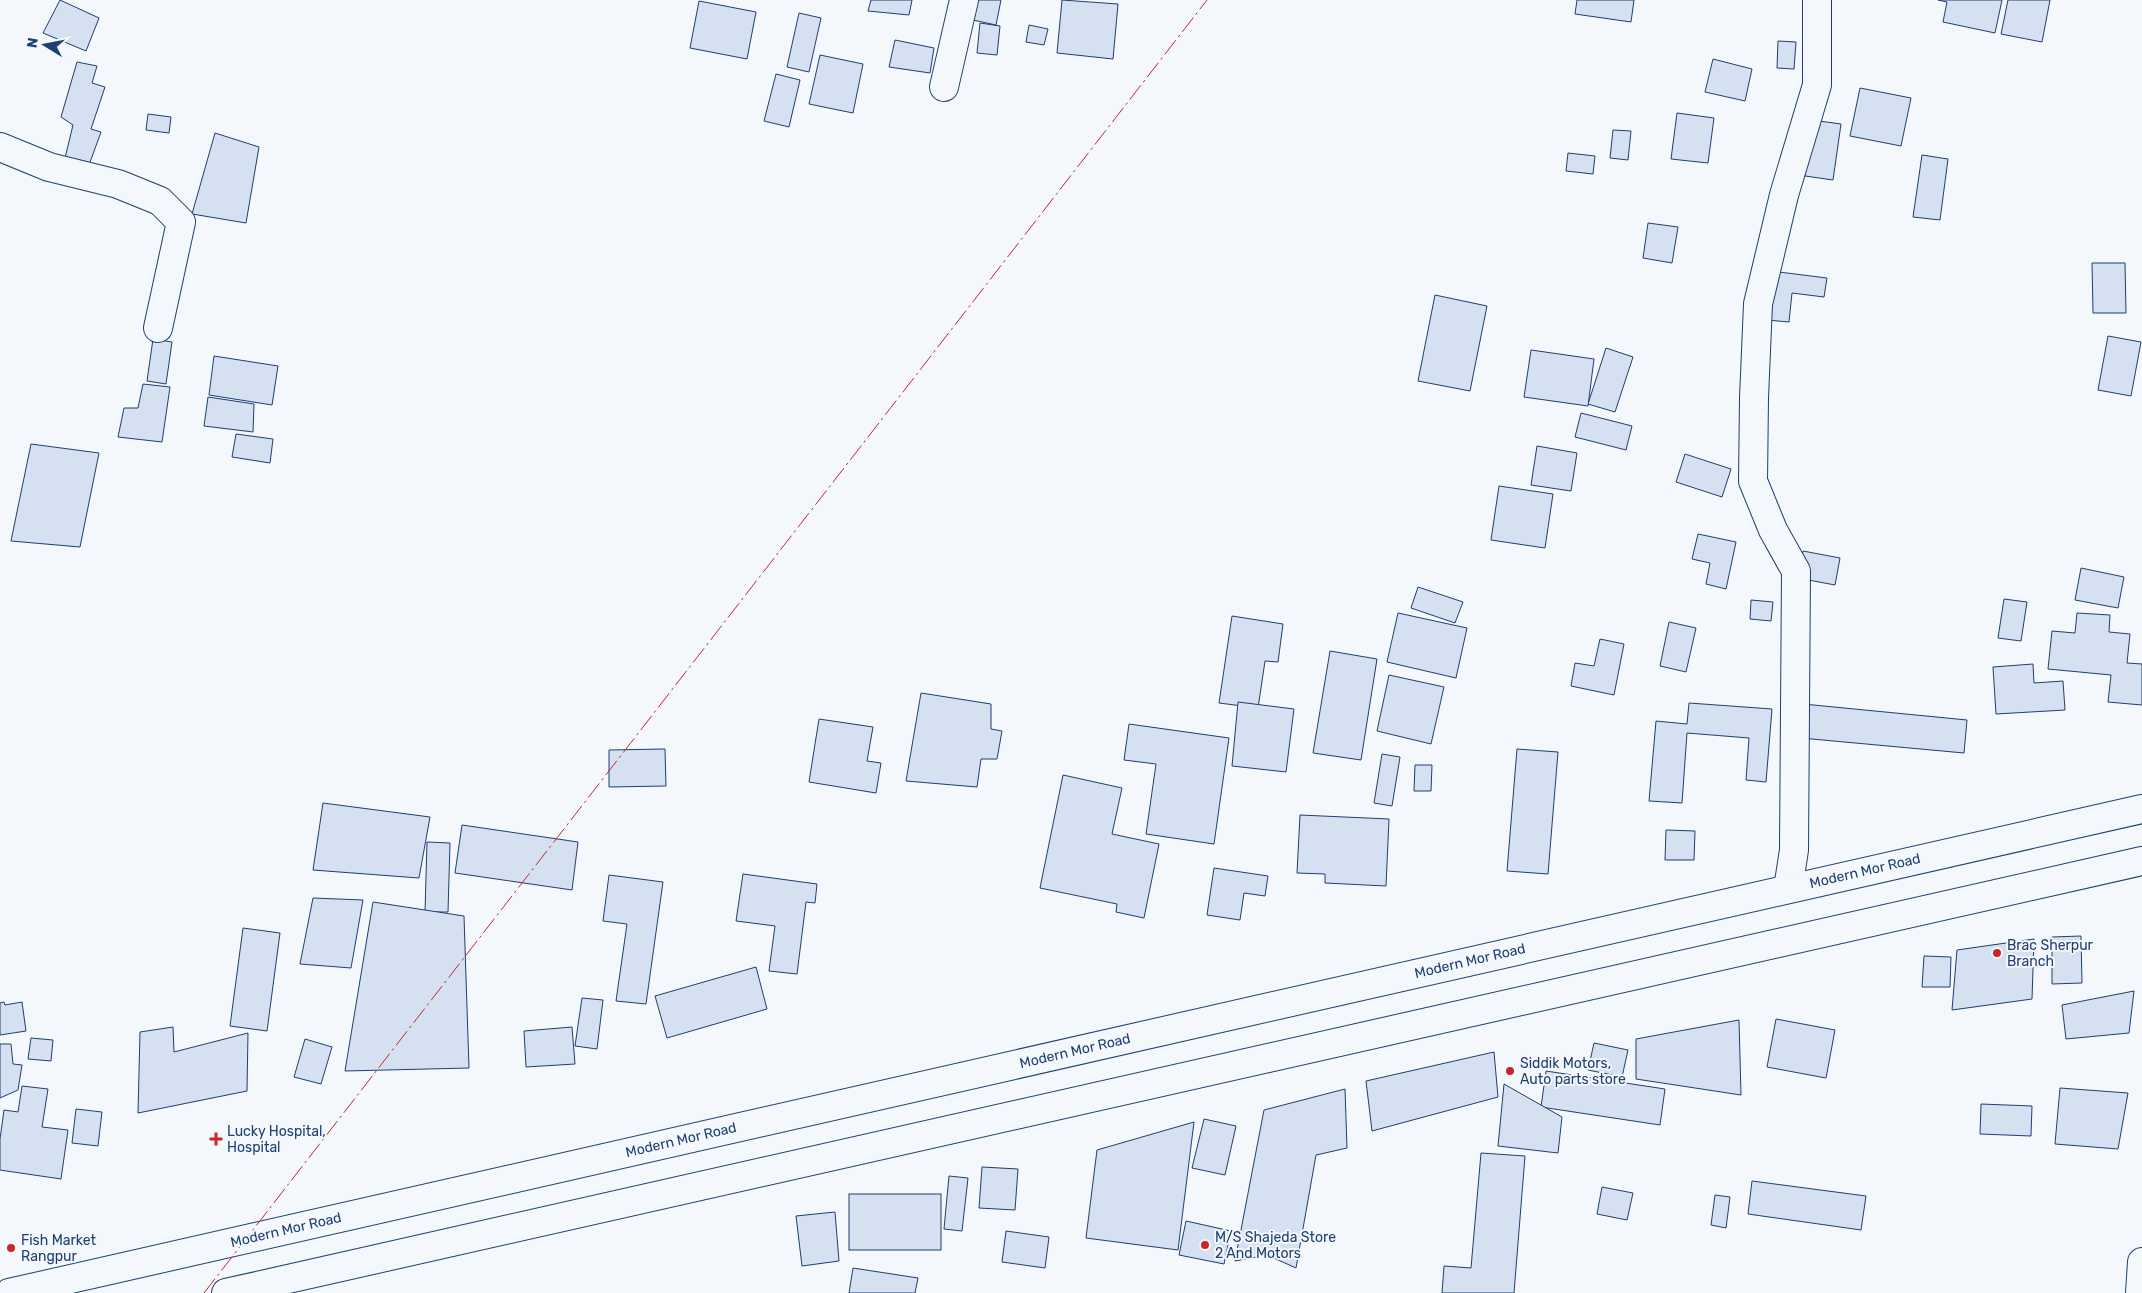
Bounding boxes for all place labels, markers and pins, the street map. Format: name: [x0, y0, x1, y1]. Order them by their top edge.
place label: Brac Sherpur Branch: [2007, 937, 2094, 970]
marker: Brac Sherpur Branch: [1991, 947, 2003, 959]
place label: Siddik Motors, Auto parts store: [1520, 1055, 1626, 1088]
marker: Siddik Motors, Auto parts store: [1504, 1065, 1516, 1077]
place label: Lucky Hospital, Hospital: [227, 1123, 326, 1156]
marker: Lucky Hospital, Hospital: [209, 1132, 223, 1146]
place label: M/S Shajeda Store 2 And Motors: [1215, 1229, 1336, 1262]
place label: Fish Market Rangpur: [21, 1232, 97, 1265]
marker: M/S Shajeda Store 2 And Motors: [1199, 1239, 1211, 1251]
marker: Fish Market Rangpur: [5, 1242, 17, 1254]

